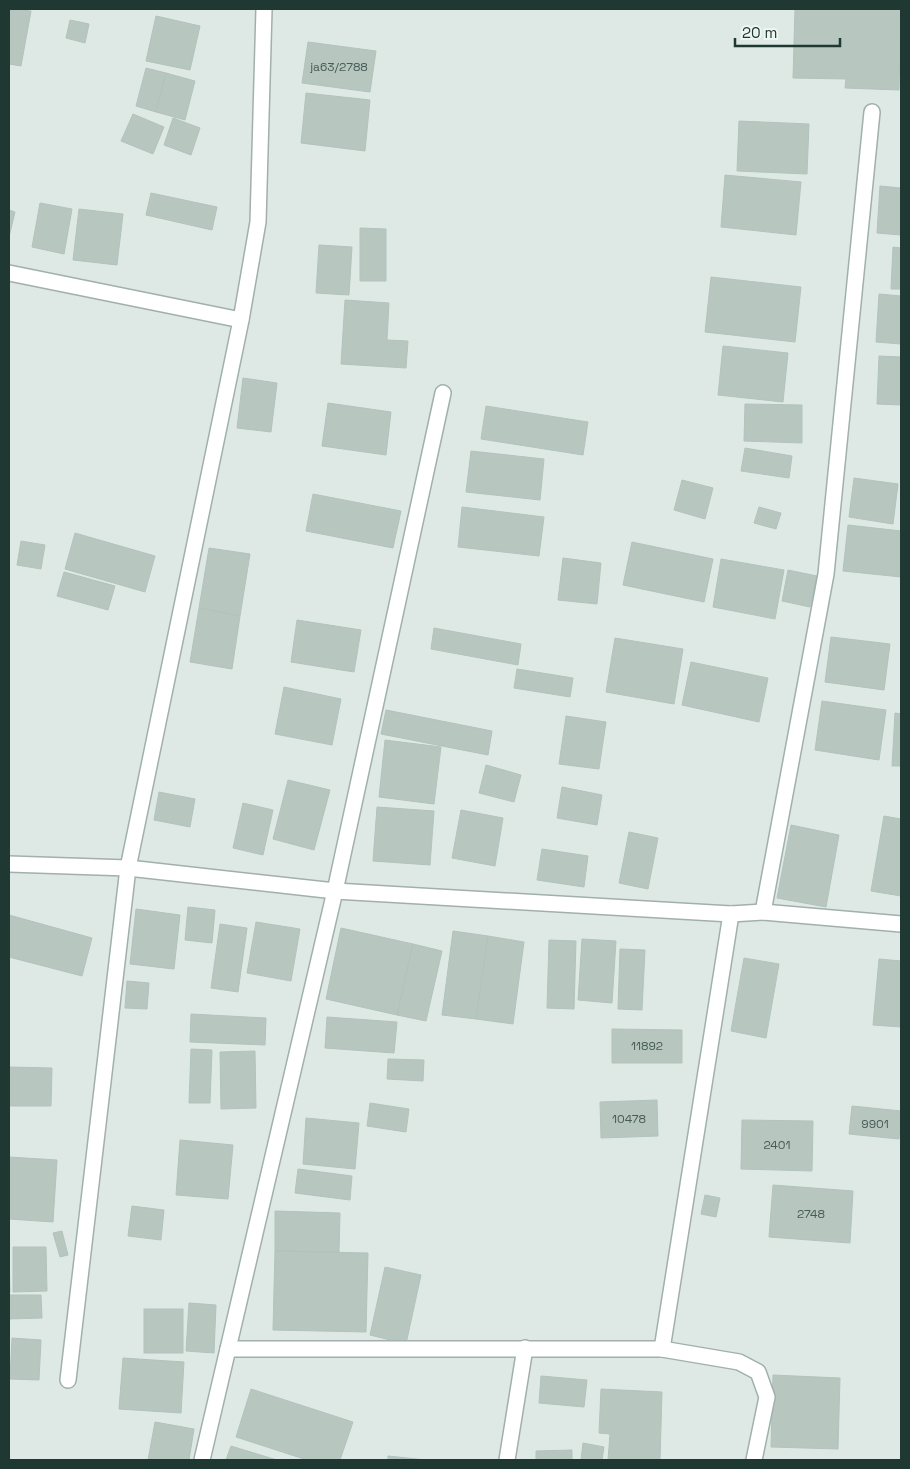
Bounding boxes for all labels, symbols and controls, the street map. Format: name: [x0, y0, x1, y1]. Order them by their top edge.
scale bar: [735, 15, 840, 47]
text: 20 m: [742, 23, 777, 42]
house number: ja63/2788: [309, 59, 368, 75]
house number: 11892: [631, 1038, 663, 1054]
house number: 10478: [612, 1111, 646, 1127]
house number: 9901: [861, 1116, 889, 1132]
house number: 2401: [763, 1137, 791, 1153]
house number: 2748: [797, 1206, 825, 1222]

